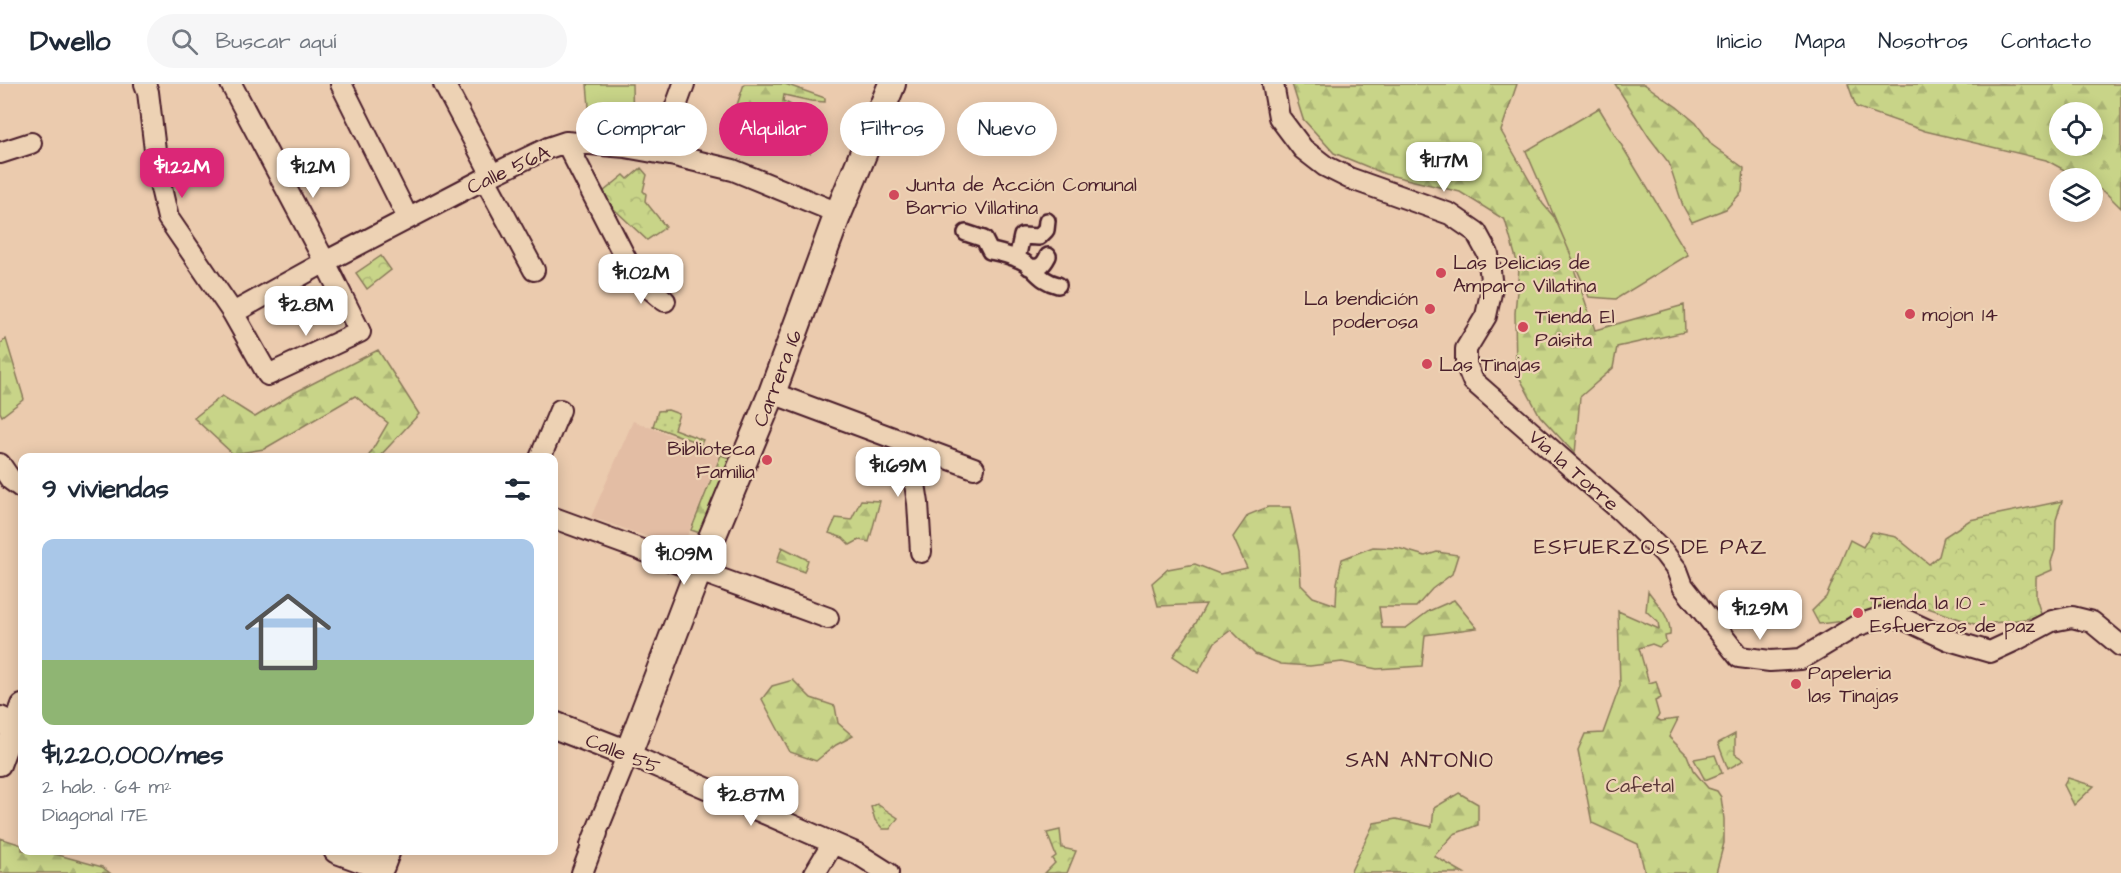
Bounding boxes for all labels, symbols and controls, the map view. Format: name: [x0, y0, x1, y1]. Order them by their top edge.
search box: [147, 14, 567, 68]
text: Dwello: [30, 22, 111, 61]
icon: search: [168, 25, 201, 58]
text: Buscar aquí: [216, 26, 336, 57]
text: Inicio: [1717, 27, 1762, 56]
text: Mapa: [1795, 27, 1845, 56]
text: Nosotros: [1878, 27, 1968, 56]
text: Contacto: [2001, 27, 2091, 56]
chip: Comprar: [576, 102, 707, 156]
chip: Alquilar: [719, 102, 828, 156]
chip: Filtros: [840, 102, 945, 156]
chip: Nuevo: [957, 102, 1057, 156]
map controls: [2049, 102, 2103, 222]
button: locate: [2049, 102, 2103, 156]
street label: Calle 56A: [462, 138, 555, 201]
pin: $1.17M: [1395, 142, 1493, 193]
text: $1.17M: [1420, 147, 1468, 175]
pin: $1.22M: [133, 148, 231, 199]
pin: $1.2M: [271, 148, 355, 199]
text: $1.22M: [154, 153, 210, 181]
text: $1.2M: [291, 153, 335, 181]
button: layers: [2049, 168, 2103, 222]
place label: Junta de Acción Comunal Barrio Villatina: [906, 171, 1137, 222]
marker: Junta de Acción Comunal Barrio Villatina: [887, 188, 901, 202]
place label: Las Delicias de Amparo Villatina: [1453, 249, 1596, 300]
pin: $1.02M: [592, 254, 690, 305]
text: $1.02M: [612, 259, 670, 287]
marker: Las Delicias de Amparo Villatina: [1434, 266, 1448, 280]
place label: La bendición poderosa: [1304, 285, 1418, 336]
pin: $2.8M: [264, 286, 348, 337]
text: $2.8M: [279, 291, 333, 319]
place label: mojon 14: [1922, 301, 1998, 329]
marker: La bendición poderosa: [1423, 302, 1437, 316]
place label: Tienda El Paisita: [1535, 303, 1615, 354]
marker: mojon 14: [1903, 307, 1917, 321]
marker: Tienda El Paisita: [1516, 320, 1530, 334]
street label: Carrera 16: [747, 326, 809, 431]
place label: Las Tinajas: [1439, 351, 1541, 379]
marker: Las Tinajas: [1420, 357, 1434, 371]
street label: Via la Torre: [1522, 424, 1625, 518]
place label: Biblioteca Familia: [667, 435, 755, 486]
pin: $1.69M: [849, 447, 947, 498]
text: $1.69M: [870, 452, 926, 480]
marker: Biblioteca Familia: [760, 453, 774, 467]
text: 9 viviendas: [42, 471, 169, 507]
icon: filters: [501, 473, 534, 506]
district label: ESFUERZOS DE PAZ: [1534, 533, 1768, 562]
pin: $1.09M: [635, 535, 733, 586]
text: $1.09M: [655, 540, 713, 568]
icon: home: [234, 578, 342, 686]
place label: Tienda la 10 - Esfuerzos de paz: [1870, 589, 2035, 640]
pin: $1.29M: [1711, 590, 1809, 641]
text: $1.29M: [1732, 595, 1788, 623]
marker: Tienda la 10 - Esfuerzos de paz: [1851, 606, 1865, 620]
place label: Papeleria las Tinajas: [1808, 659, 1899, 710]
marker: Papeleria las Tinajas: [1789, 677, 1803, 691]
street label: Calle 55: [581, 726, 664, 781]
text: $1,220,000/mes: [42, 737, 224, 773]
district label: SAN ANTONIO: [1345, 746, 1495, 775]
park label: Cafetal: [1606, 772, 1674, 800]
text: 2 hab. · 64 m²: [42, 773, 172, 801]
pin: $2.87M: [702, 776, 800, 827]
text: $2.87M: [717, 781, 785, 809]
text: Diagonal 17E: [42, 801, 148, 829]

